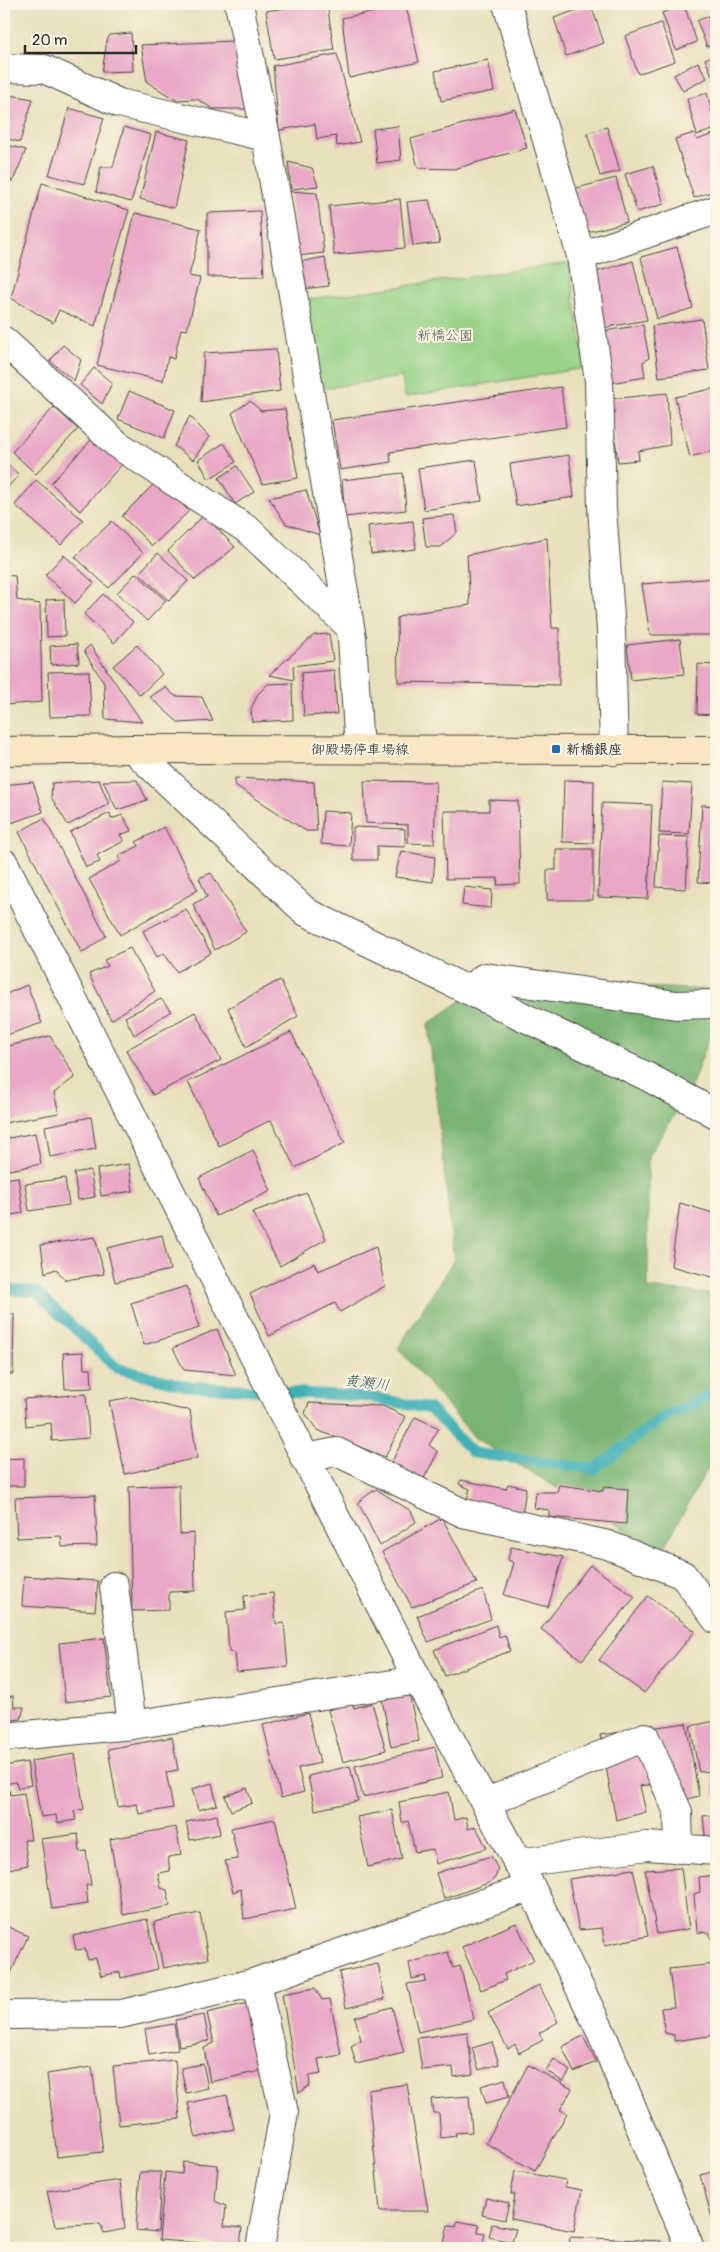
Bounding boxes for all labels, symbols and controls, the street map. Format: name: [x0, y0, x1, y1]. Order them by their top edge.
scale bar: [25, 22, 136, 54]
text: 20 m: [32, 31, 67, 50]
park label: 新橋公園: [417, 327, 473, 344]
street label: 御殿場停車場線: [311, 741, 409, 758]
place label: 新橋銀座: [566, 741, 622, 758]
marker: 新橋銀座: [550, 743, 562, 755]
water label: 黄瀬川: [344, 1371, 390, 1395]

